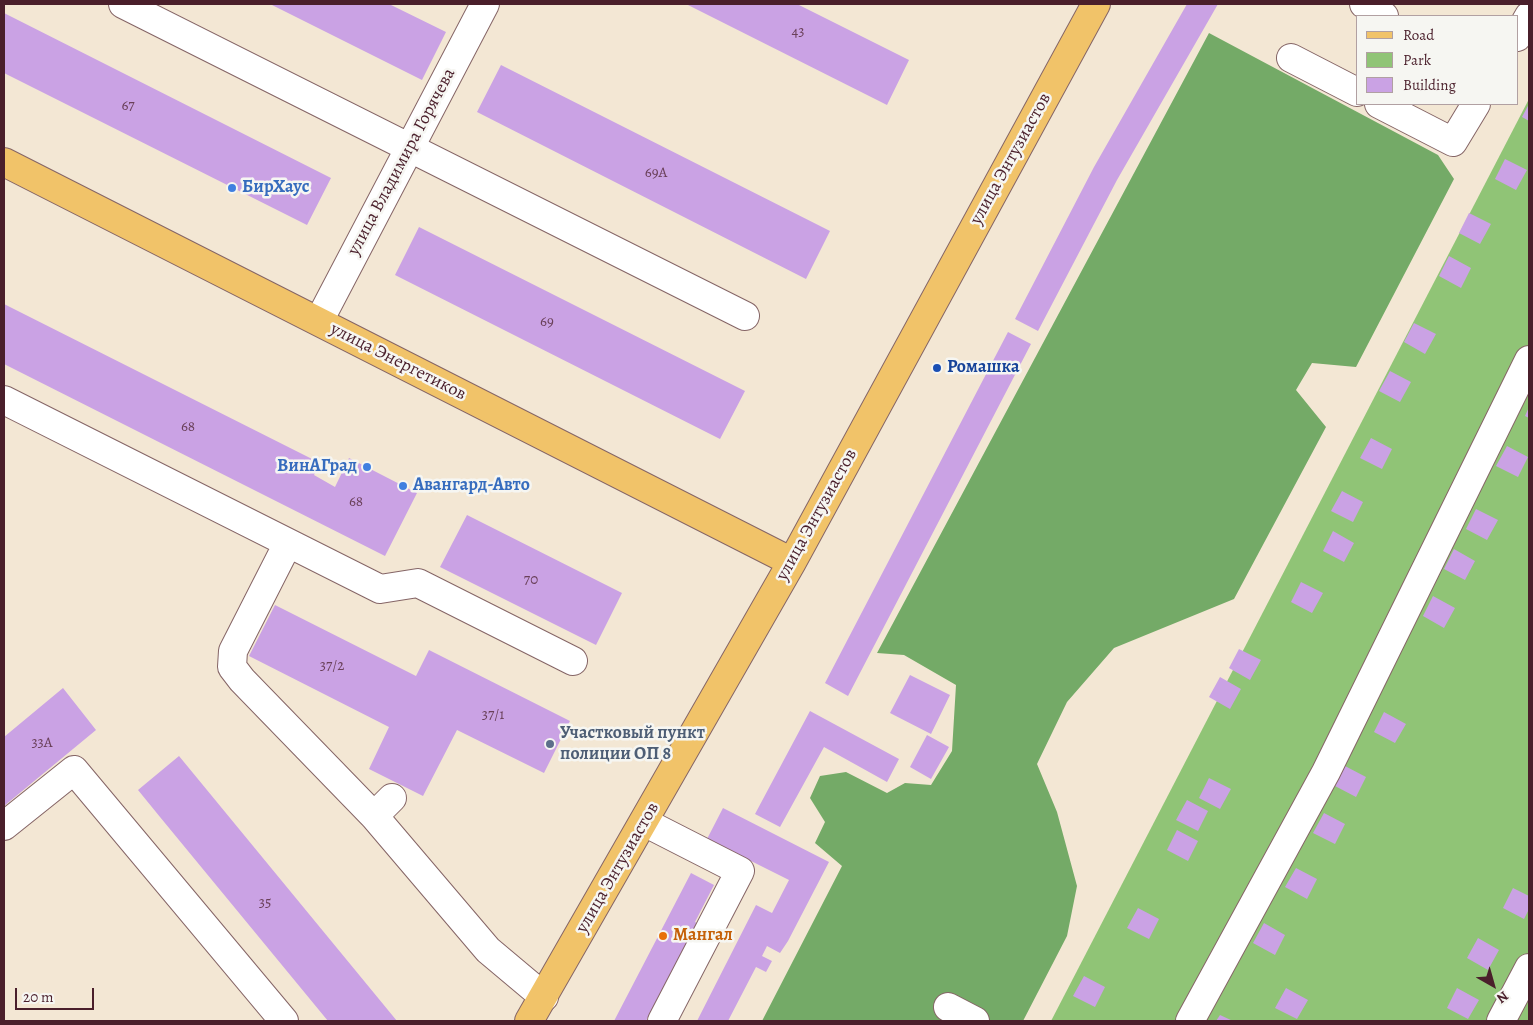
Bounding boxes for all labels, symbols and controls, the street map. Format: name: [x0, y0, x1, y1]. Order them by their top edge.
legend: [1356, 15, 1518, 105]
house number: 43: [791, 23, 805, 41]
text: Road: [1403, 25, 1434, 45]
text: Park: [1403, 50, 1431, 70]
street label: улица Владимира Горячева: [343, 65, 461, 259]
text: Building: [1403, 75, 1456, 95]
street label: улица Энтузиастов: [966, 89, 1056, 229]
house number: 67: [121, 97, 135, 115]
house number: 69А: [645, 164, 667, 182]
place label: БирХаус: [242, 177, 310, 199]
marker: БирХаус: [226, 182, 238, 194]
house number: 69: [540, 313, 554, 331]
street label: улица Энергетиков: [326, 318, 470, 406]
place label: Ромашка: [947, 357, 1020, 379]
marker: Ромашка: [931, 362, 943, 374]
house number: 68: [181, 418, 195, 436]
street label: улица Энтузиастов: [772, 445, 862, 585]
place label: ВинАГрад: [277, 456, 357, 478]
marker: ВинАГрад: [361, 461, 373, 473]
place label: Авангард-Авто: [413, 475, 530, 497]
marker: Авангард-Авто: [397, 480, 409, 492]
house number: 68: [349, 493, 363, 511]
house number: 70: [524, 571, 538, 589]
house number: 37/2: [320, 657, 344, 675]
house number: 37/1: [482, 706, 504, 724]
place label: Участковый пункт полиции ОП 8: [560, 723, 705, 766]
house number: 33А: [31, 734, 53, 752]
marker: Участковый пункт полиции ОП 8: [544, 738, 556, 750]
street label: улица Энтузиастов: [572, 799, 664, 937]
house number: 35: [259, 894, 271, 912]
place label: Мангал: [673, 925, 733, 947]
marker: Мангал: [657, 930, 669, 942]
north arrow: [1468, 960, 1518, 1010]
scale bar: [18, 978, 96, 1010]
text: 20 m: [23, 987, 54, 1007]
text: N: [1493, 987, 1512, 1008]

